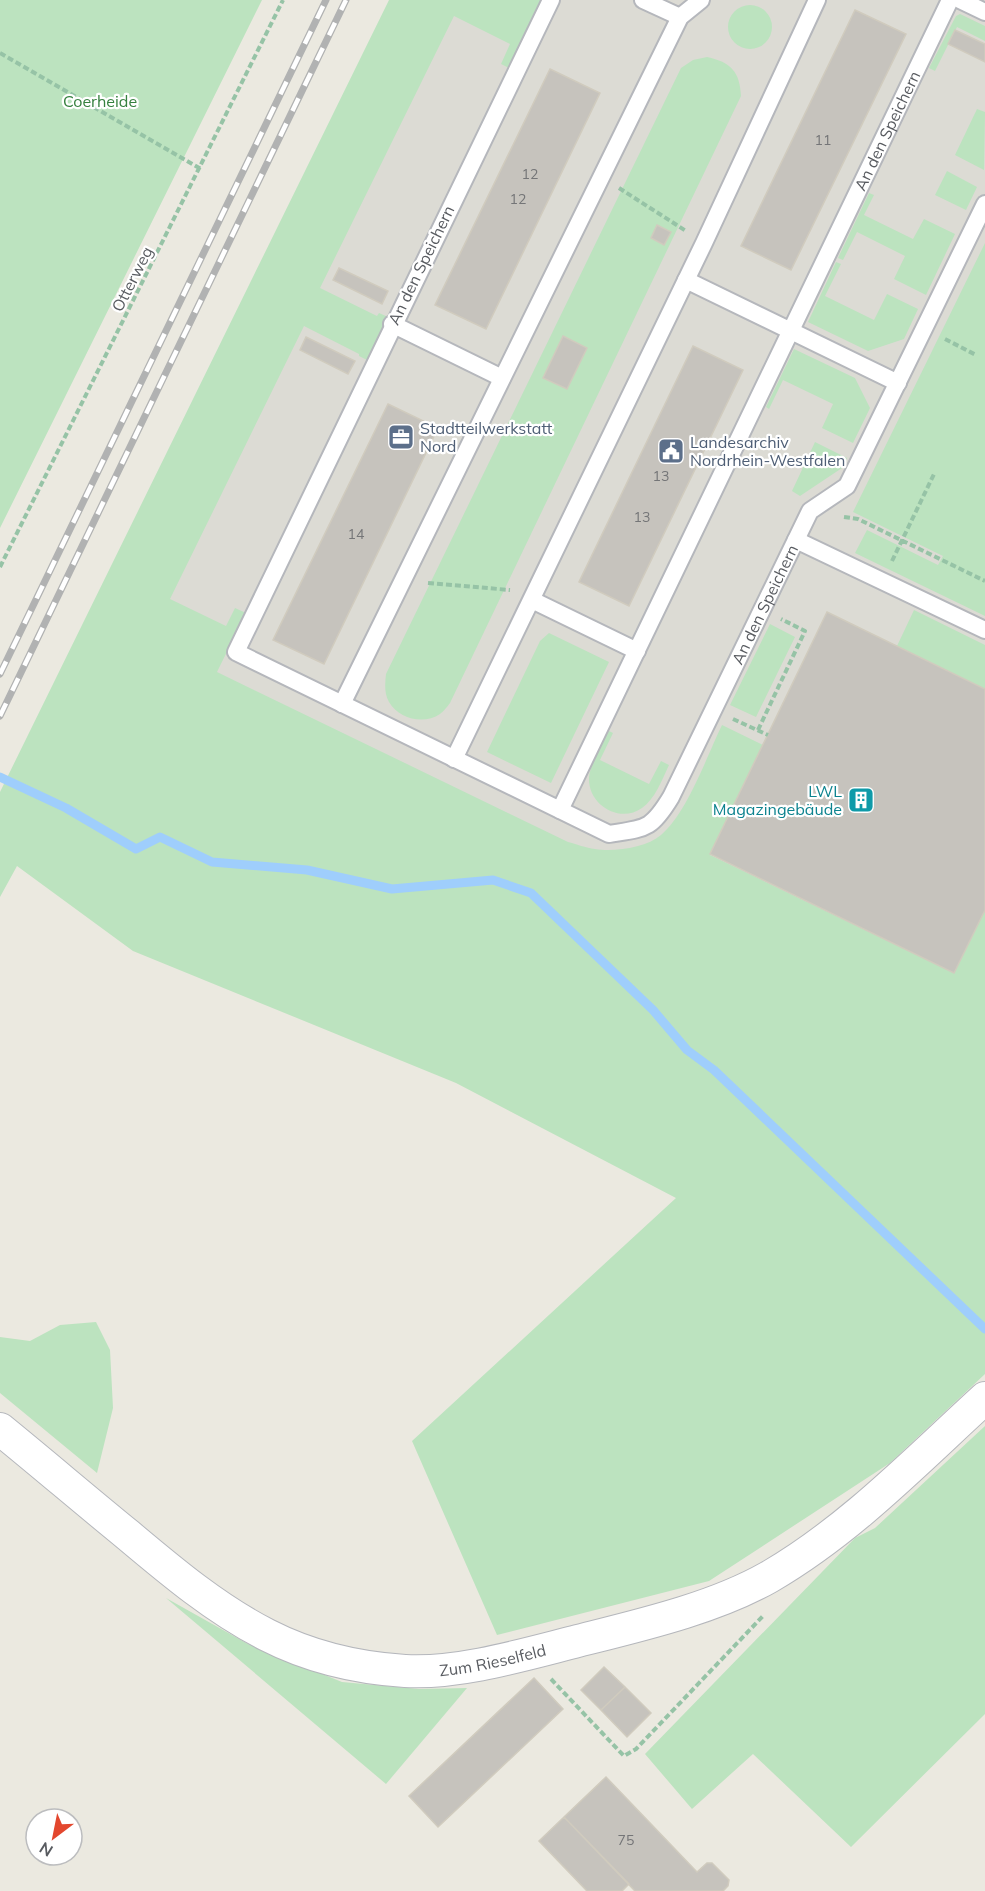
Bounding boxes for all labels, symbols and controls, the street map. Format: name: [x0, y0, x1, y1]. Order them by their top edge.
street label: An den Speichern: [850, 67, 924, 194]
park label: Coerheide: [63, 91, 137, 111]
house number: 11: [815, 131, 831, 149]
house number: 12: [522, 165, 538, 183]
house number: 12: [510, 190, 526, 208]
street label: An den Speichern: [383, 202, 459, 328]
street label: Otterweg: [107, 243, 157, 315]
place label: Stadtteilwerkstatt Nord: [420, 418, 553, 456]
office icon: Stadtteilwerkstatt Nord: [386, 422, 416, 452]
place label: Landesarchiv Nordrhein-Westfalen: [690, 432, 845, 470]
public building icon: Landesarchiv Nordrhein-Westfalen: [656, 436, 686, 466]
house number: 13: [653, 467, 669, 485]
house number: 13: [634, 508, 650, 526]
house number: 14: [348, 525, 365, 543]
street label: An den Speichern: [727, 541, 802, 667]
place label: LWL Magazingebäude: [713, 781, 842, 819]
building icon: LWL Magazingebäude: [846, 785, 876, 815]
street label: Zum Rieselfeld: [438, 1640, 548, 1680]
north arrow: [24, 1807, 84, 1867]
house number: 75: [618, 1831, 634, 1849]
text: N: [36, 1838, 56, 1861]

